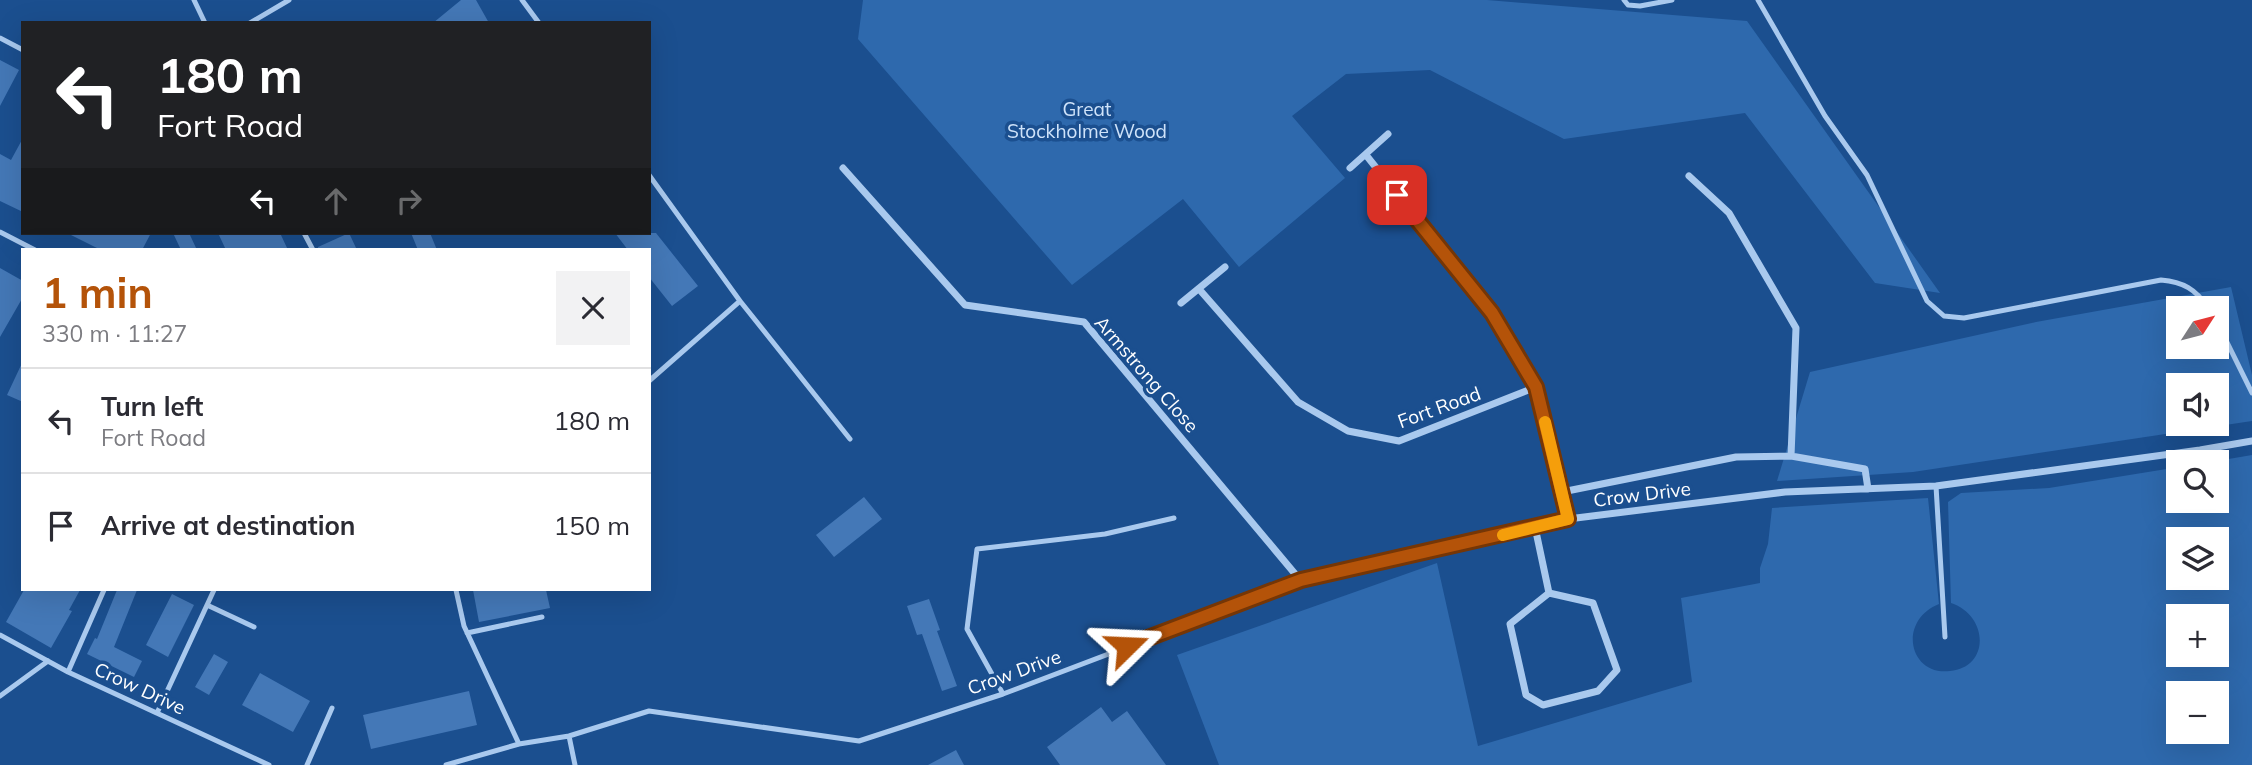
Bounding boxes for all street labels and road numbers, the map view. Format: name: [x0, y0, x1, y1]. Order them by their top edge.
street label: Armstrong Close: [1090, 311, 1204, 437]
street label: Fort Road: [1394, 381, 1484, 433]
street label: Crow Drive: [1592, 476, 1692, 512]
street label: Crow Drive: [964, 644, 1064, 700]
street label: Crow Drive: [91, 656, 189, 720]

